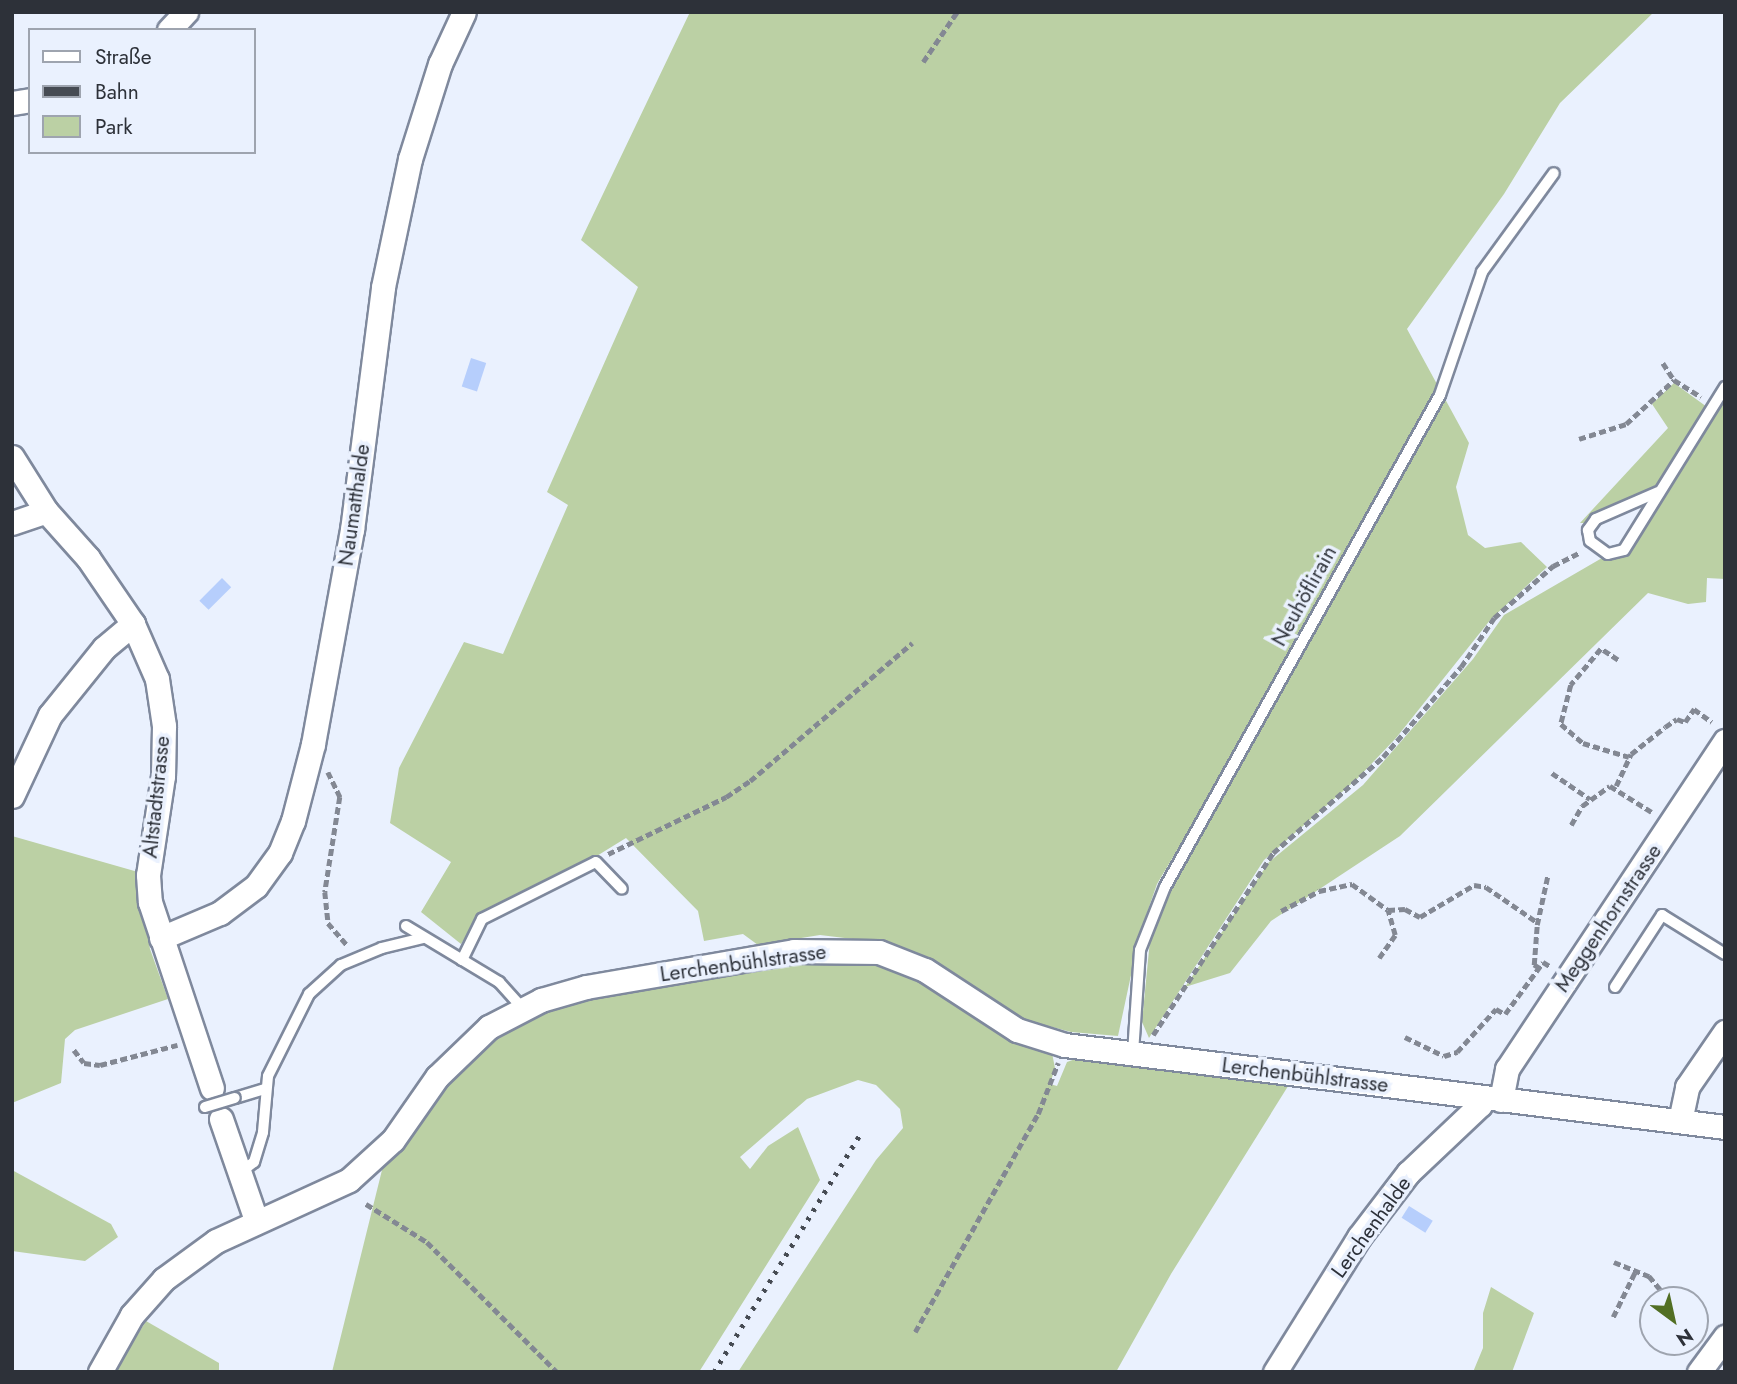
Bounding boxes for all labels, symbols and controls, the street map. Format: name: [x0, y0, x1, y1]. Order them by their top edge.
legend: [28, 28, 256, 154]
text: Straße: [95, 42, 152, 72]
text: Bahn: [95, 77, 139, 107]
text: Park: [95, 112, 132, 142]
street label: Naumatthalde: [333, 442, 375, 568]
street label: Neuhöflirain: [1266, 541, 1342, 651]
street label: Altstadtstrasse: [137, 735, 175, 859]
street label: Meggenhornstrasse: [1549, 839, 1667, 997]
street label: Lerchenbühlstrasse: [658, 939, 828, 987]
street label: Lerchenbühlstrasse: [1220, 1052, 1390, 1098]
street label: Lerchenhalde: [1326, 1172, 1416, 1282]
north arrow: [1639, 1286, 1709, 1356]
text: N: [1671, 1322, 1698, 1353]

